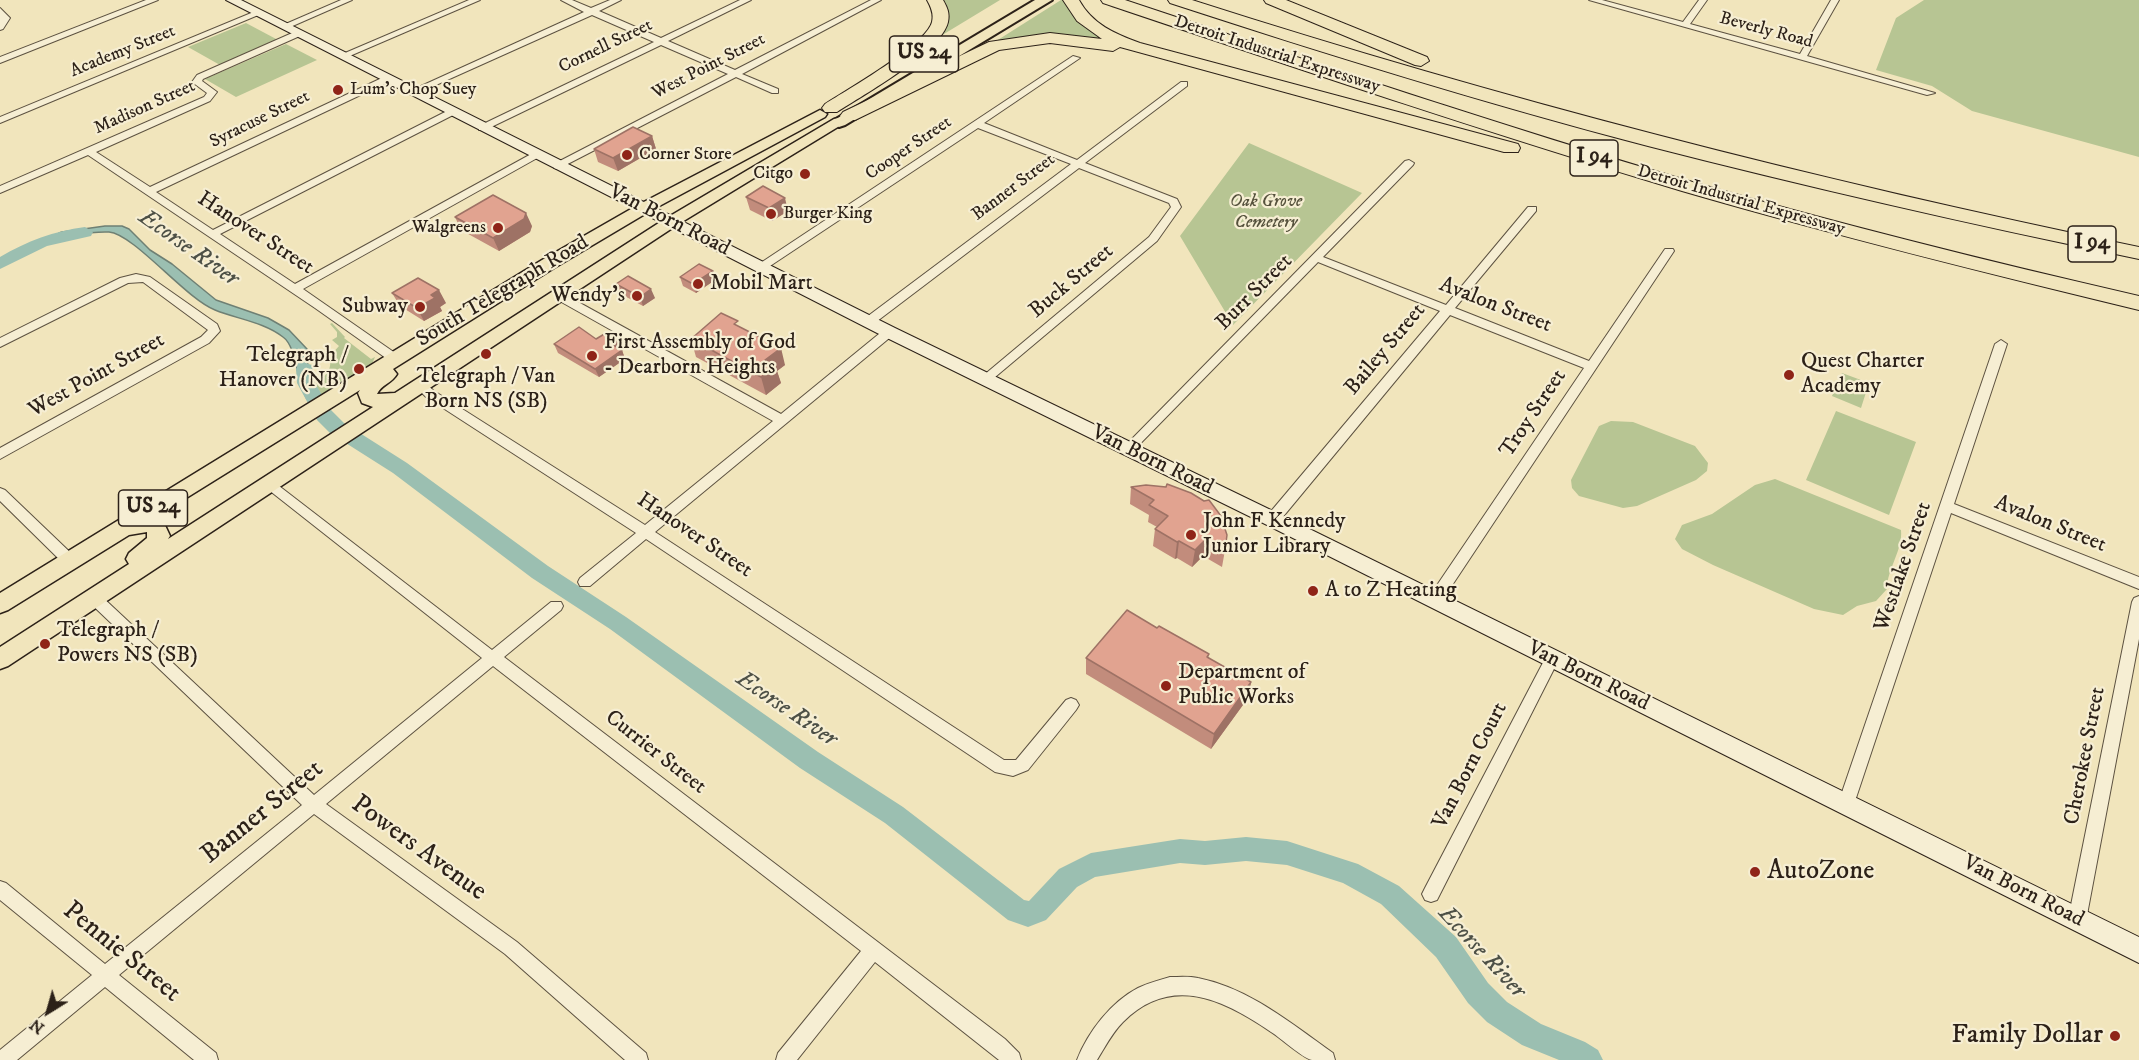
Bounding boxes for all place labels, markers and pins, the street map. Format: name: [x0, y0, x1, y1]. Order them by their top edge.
place label: Lum's Chop Suey: [350, 79, 476, 101]
marker: Lum's Chop Suey: [331, 83, 345, 97]
place label: Corner Store: [639, 144, 732, 166]
marker: Corner Store: [620, 148, 634, 162]
place label: Citgo: [753, 163, 793, 185]
marker: Citgo: [798, 167, 812, 181]
place label: Burger King: [783, 203, 872, 225]
marker: Burger King: [764, 207, 778, 221]
place label: Walgreens: [412, 217, 486, 239]
marker: Walgreens: [491, 221, 505, 235]
place label: Mobil Mart: [710, 271, 812, 297]
marker: Mobil Mart: [691, 277, 705, 291]
place label: Wendy's: [551, 283, 625, 309]
marker: Wendy's: [630, 289, 644, 303]
place label: Subway: [342, 294, 408, 320]
marker: Subway: [413, 300, 427, 314]
place label: First Assembly of God - Dearborn Heights: [604, 330, 796, 382]
place label: Telegraph / Hanover (NB): [219, 343, 347, 394]
marker: Telegraph / Van Born NS (SB): [479, 347, 493, 361]
marker: First Assembly of God - Dearborn Heights: [585, 349, 599, 363]
place label: Quest Charter Academy: [1801, 349, 1924, 400]
marker: Telegraph / Hanover (NB): [352, 362, 366, 376]
place label: Telegraph / Van Born NS (SB): [417, 364, 555, 416]
marker: Quest Charter Academy: [1782, 368, 1796, 382]
place label: John F Kennedy Junior Library: [1203, 509, 1346, 560]
marker: John F Kennedy Junior Library: [1184, 528, 1198, 542]
place label: A to Z Heating: [1325, 578, 1457, 604]
marker: A to Z Heating: [1306, 584, 1320, 598]
place label: Telegraph / Powers NS (SB): [57, 618, 198, 670]
marker: Telegraph / Powers NS (SB): [38, 637, 52, 651]
place label: Department of Public Works: [1178, 660, 1305, 712]
marker: Department of Public Works: [1159, 679, 1173, 693]
place label: AutoZone: [1767, 856, 1874, 888]
marker: AutoZone: [1748, 865, 1762, 879]
place label: Family Dollar: [1951, 1020, 2103, 1052]
marker: Family Dollar: [2108, 1029, 2122, 1043]

